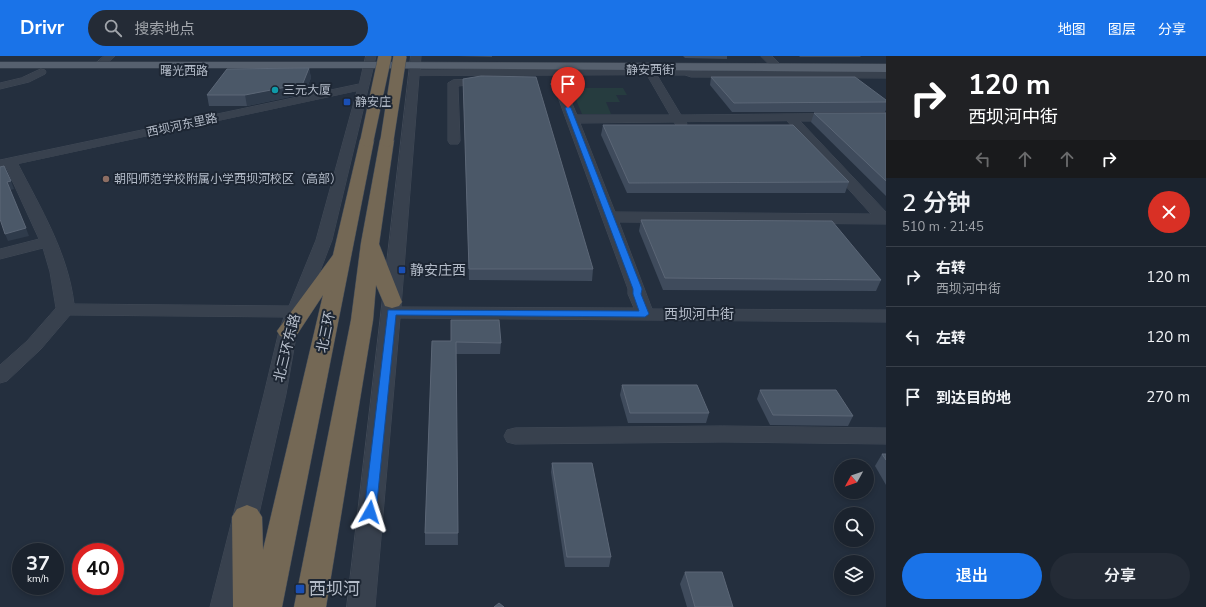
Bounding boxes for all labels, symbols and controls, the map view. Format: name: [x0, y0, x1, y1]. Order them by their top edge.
search box: [88, 10, 368, 46]
text: Drivr: [20, 15, 64, 41]
icon: search: [102, 17, 124, 39]
text: 搜索地点: [134, 19, 194, 39]
text: 地图: [1058, 20, 1086, 39]
text: 图层: [1108, 20, 1136, 39]
text: 分享: [1158, 20, 1186, 39]
street label: 静安西街: [626, 62, 674, 78]
street label: 曙光西路: [160, 63, 208, 79]
text: 120 m: [968, 66, 1051, 104]
pin: [551, 67, 585, 108]
icon: right: [902, 72, 954, 124]
icon: arrive: [557, 73, 579, 95]
place label: 三元大厦: [283, 82, 331, 98]
marker: 三元大厦: [270, 85, 280, 95]
place label: 静安庄: [355, 94, 391, 110]
marker: 静安庄: [342, 97, 352, 107]
text: 西坝河中街: [968, 105, 1058, 129]
street label: 西坝河东里路: [145, 110, 219, 140]
icon: left: [972, 148, 994, 170]
icon: ahead: [1014, 148, 1036, 170]
icon: ahead: [1056, 148, 1078, 170]
icon: right: [1098, 148, 1120, 170]
place label: 朝阳师范学校附属小学西坝河校区（高部）: [114, 171, 342, 187]
marker: 朝阳师范学校附属小学西坝河校区（高部）: [101, 174, 111, 184]
text: 2 分钟: [902, 187, 971, 219]
button: close: [1148, 191, 1190, 233]
text: 510 m · 21:45: [902, 218, 984, 236]
text: 右转: [936, 258, 966, 278]
place label: 静安庄西: [410, 261, 466, 280]
marker: 静安庄西: [397, 265, 407, 275]
icon: right: [902, 266, 924, 288]
text: 120 m: [1146, 267, 1190, 287]
text: 西坝河中街: [936, 280, 1001, 298]
street label: 西坝河中街: [664, 305, 734, 324]
street label: 北三环: [312, 309, 340, 355]
street label: 北三环东路: [269, 312, 305, 384]
icon: left: [902, 326, 924, 348]
text: 120 m: [1146, 327, 1190, 347]
text: 左转: [936, 328, 966, 348]
icon: arrive: [902, 386, 924, 408]
text: 270 m: [1146, 387, 1190, 407]
text: 到达目的地: [936, 388, 1011, 408]
north arrow: [834, 459, 874, 499]
map controls: [834, 459, 874, 595]
position arrow: [349, 491, 391, 533]
button: search: [834, 507, 874, 547]
speed limit sign: 40: [72, 543, 124, 595]
text: 37: [26, 550, 50, 577]
button: 退出: [902, 553, 1042, 599]
button: 分享: [1050, 553, 1190, 599]
button: layers: [834, 555, 874, 595]
text: km/h: [27, 572, 49, 586]
place label: 西坝河: [309, 578, 360, 601]
marker: 西坝河: [294, 583, 306, 595]

